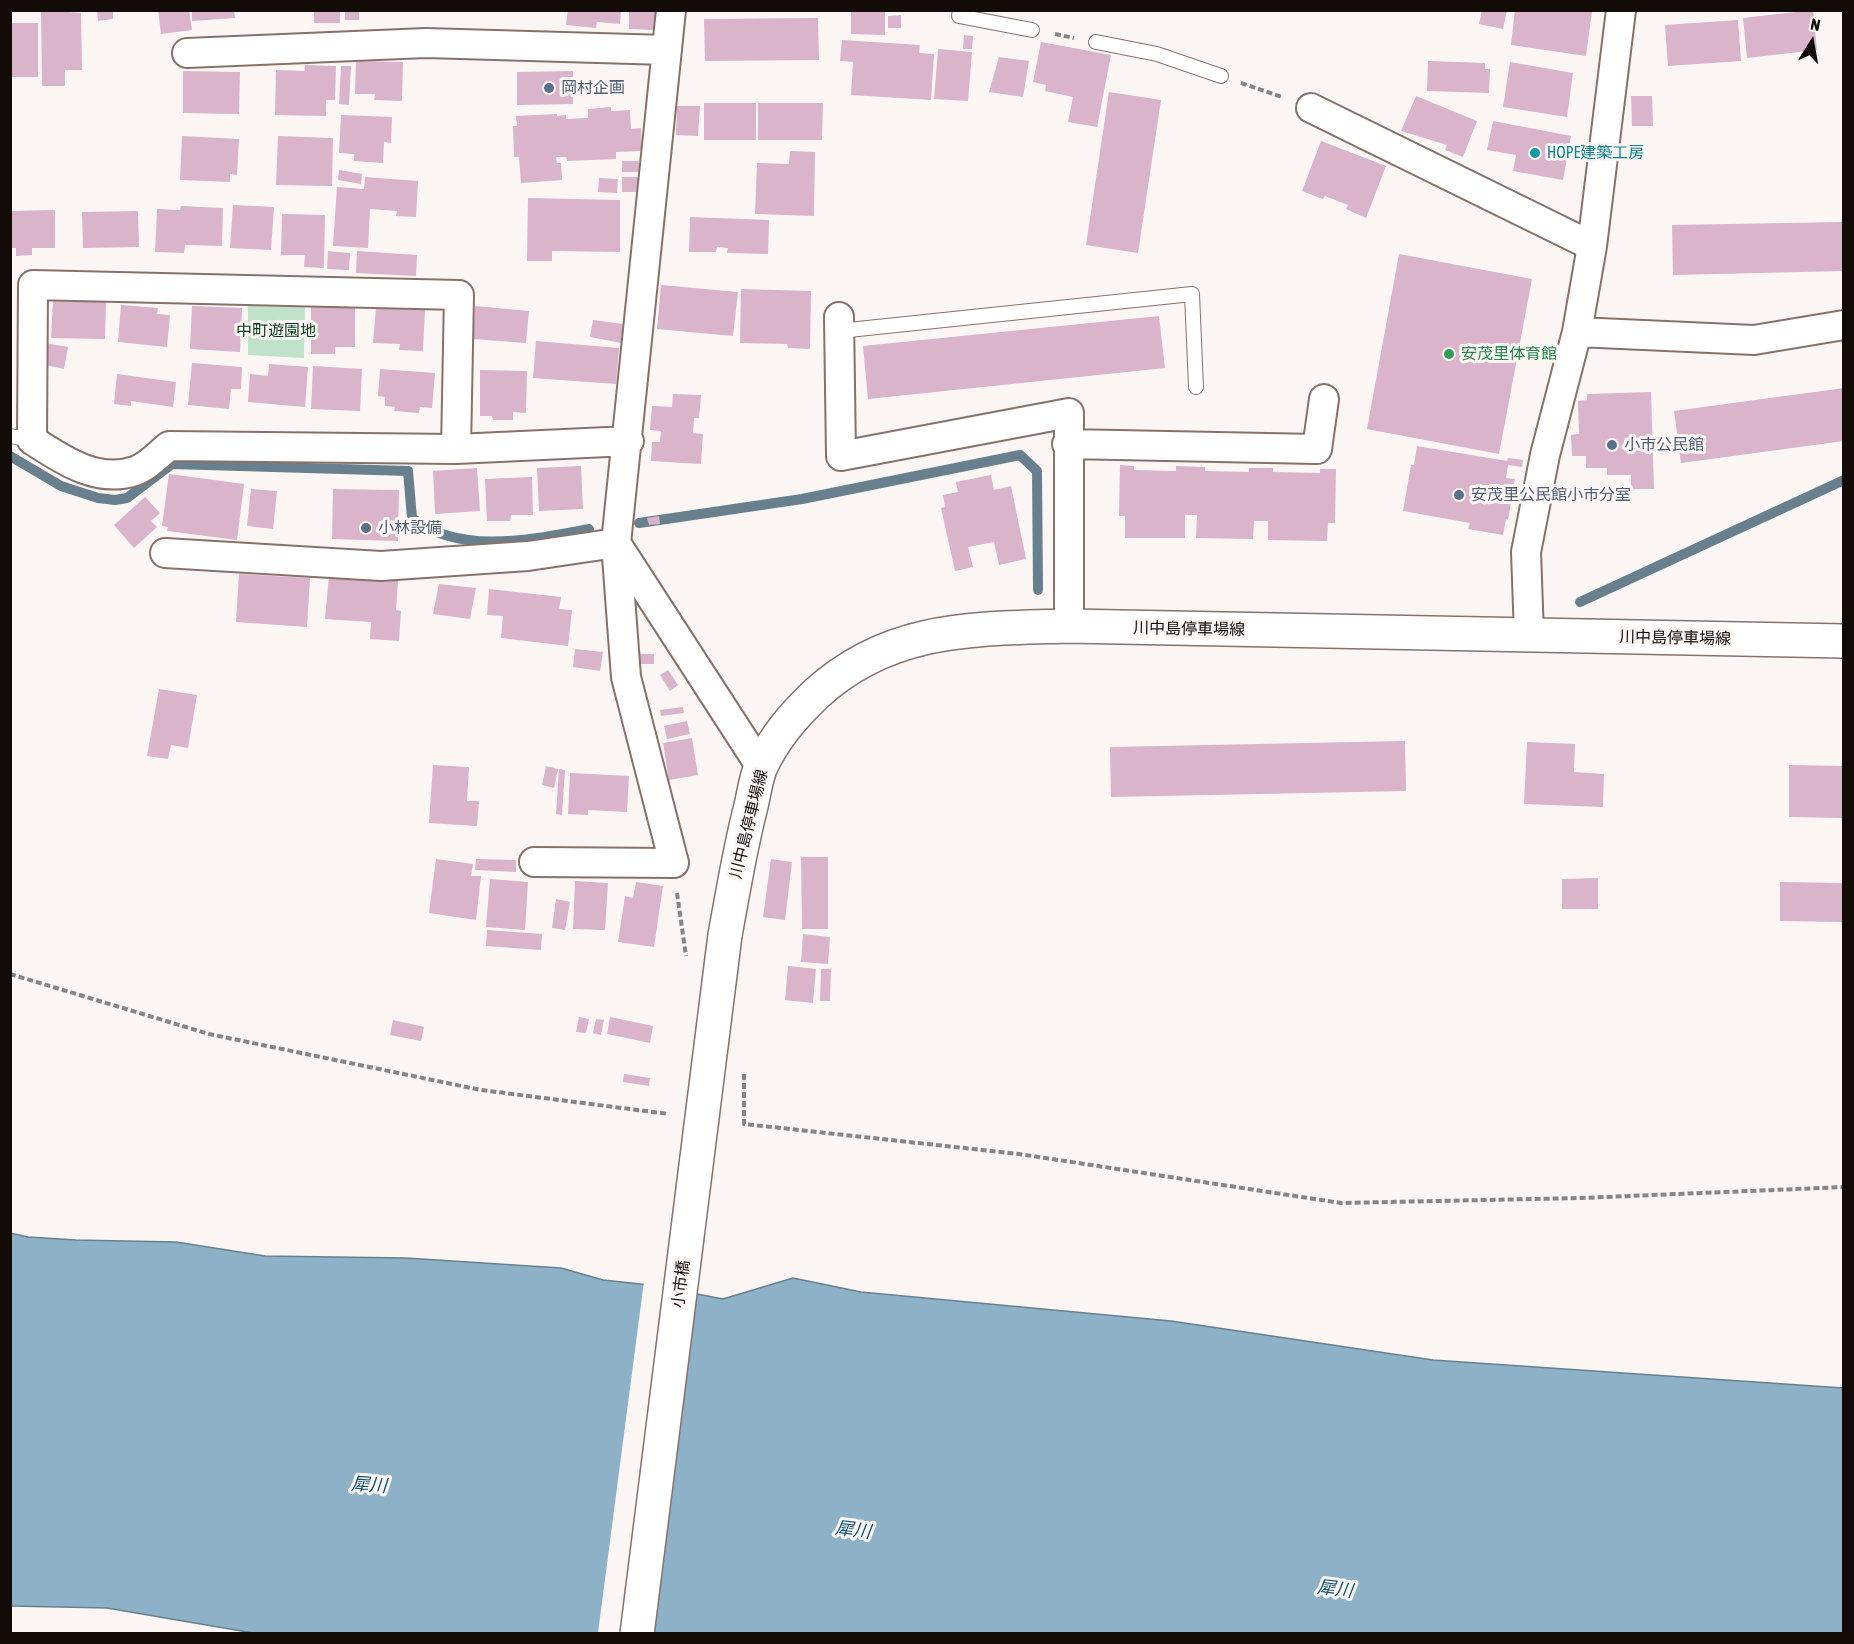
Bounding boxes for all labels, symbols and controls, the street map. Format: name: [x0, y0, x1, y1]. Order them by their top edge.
north arrow: [1782, 12, 1842, 72]
text: N: [1809, 15, 1822, 34]
place label: 岡村企画: [561, 78, 625, 98]
marker: 岡村企画: [542, 81, 556, 95]
place label: HOPE建築工房: [1547, 143, 1644, 163]
marker: HOPE建築工房: [1528, 146, 1542, 160]
park label: 中町遊園地: [236, 321, 316, 341]
place label: 安茂里体育館: [1461, 344, 1557, 364]
marker: 安茂里体育館: [1442, 347, 1456, 361]
place label: 小市公民館: [1624, 435, 1704, 455]
marker: 小市公民館: [1605, 438, 1619, 452]
place label: 安茂里公民館小市分室: [1471, 485, 1631, 505]
marker: 安茂里公民館小市分室: [1452, 488, 1466, 502]
place label: 小林設備: [378, 518, 442, 538]
marker: 小林設備: [359, 521, 373, 535]
street label: 川中島停車場線: [1133, 618, 1245, 640]
street label: 川中島停車場線: [1619, 627, 1731, 649]
street label: 川中島停車場線: [726, 767, 772, 881]
street label: 小市橋: [669, 1259, 693, 1309]
water label: 犀川: [350, 1473, 388, 1497]
water label: 犀川: [834, 1517, 872, 1543]
water label: 犀川: [1316, 1576, 1354, 1602]

